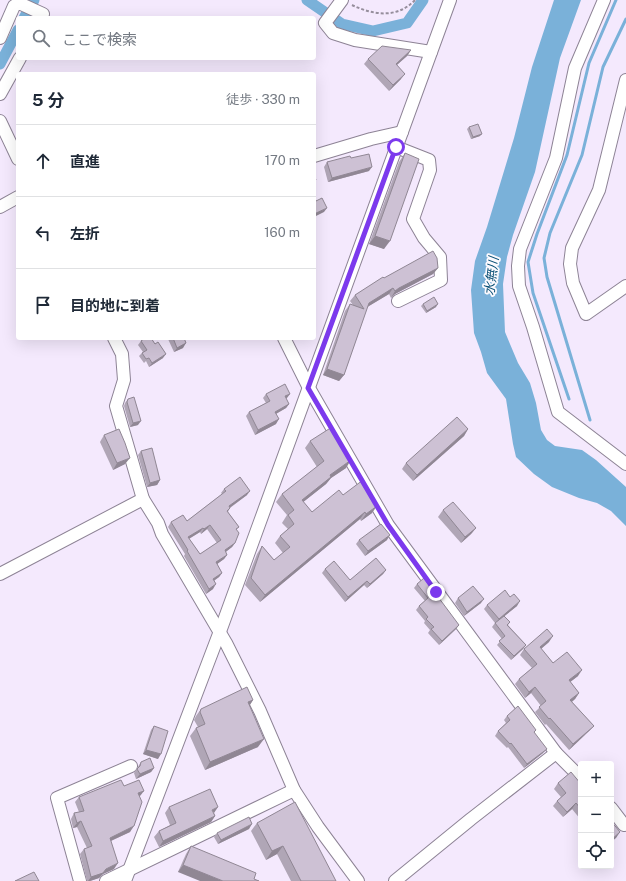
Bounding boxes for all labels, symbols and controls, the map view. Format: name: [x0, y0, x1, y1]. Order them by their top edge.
search box: [16, 16, 316, 60]
icon: search: [30, 27, 52, 49]
text: ここで検索: [62, 31, 137, 48]
text: 5 分: [32, 90, 64, 110]
text: 徒歩 · 330 m: [226, 92, 300, 107]
route start: [387, 138, 405, 156]
icon: ahead: [32, 150, 54, 172]
text: 直進: [70, 153, 100, 170]
text: 170 m: [265, 153, 300, 168]
icon: left: [32, 222, 54, 244]
text: 左折: [70, 225, 100, 242]
text: 160 m: [264, 225, 300, 240]
water label: 水無川: [482, 254, 502, 296]
icon: arrive: [32, 294, 54, 316]
text: 目的地に到着: [70, 297, 160, 314]
route end: [427, 583, 445, 601]
map controls: [578, 761, 614, 869]
button: +: [578, 761, 614, 797]
button: −: [578, 797, 614, 833]
button: locate: [578, 833, 614, 869]

